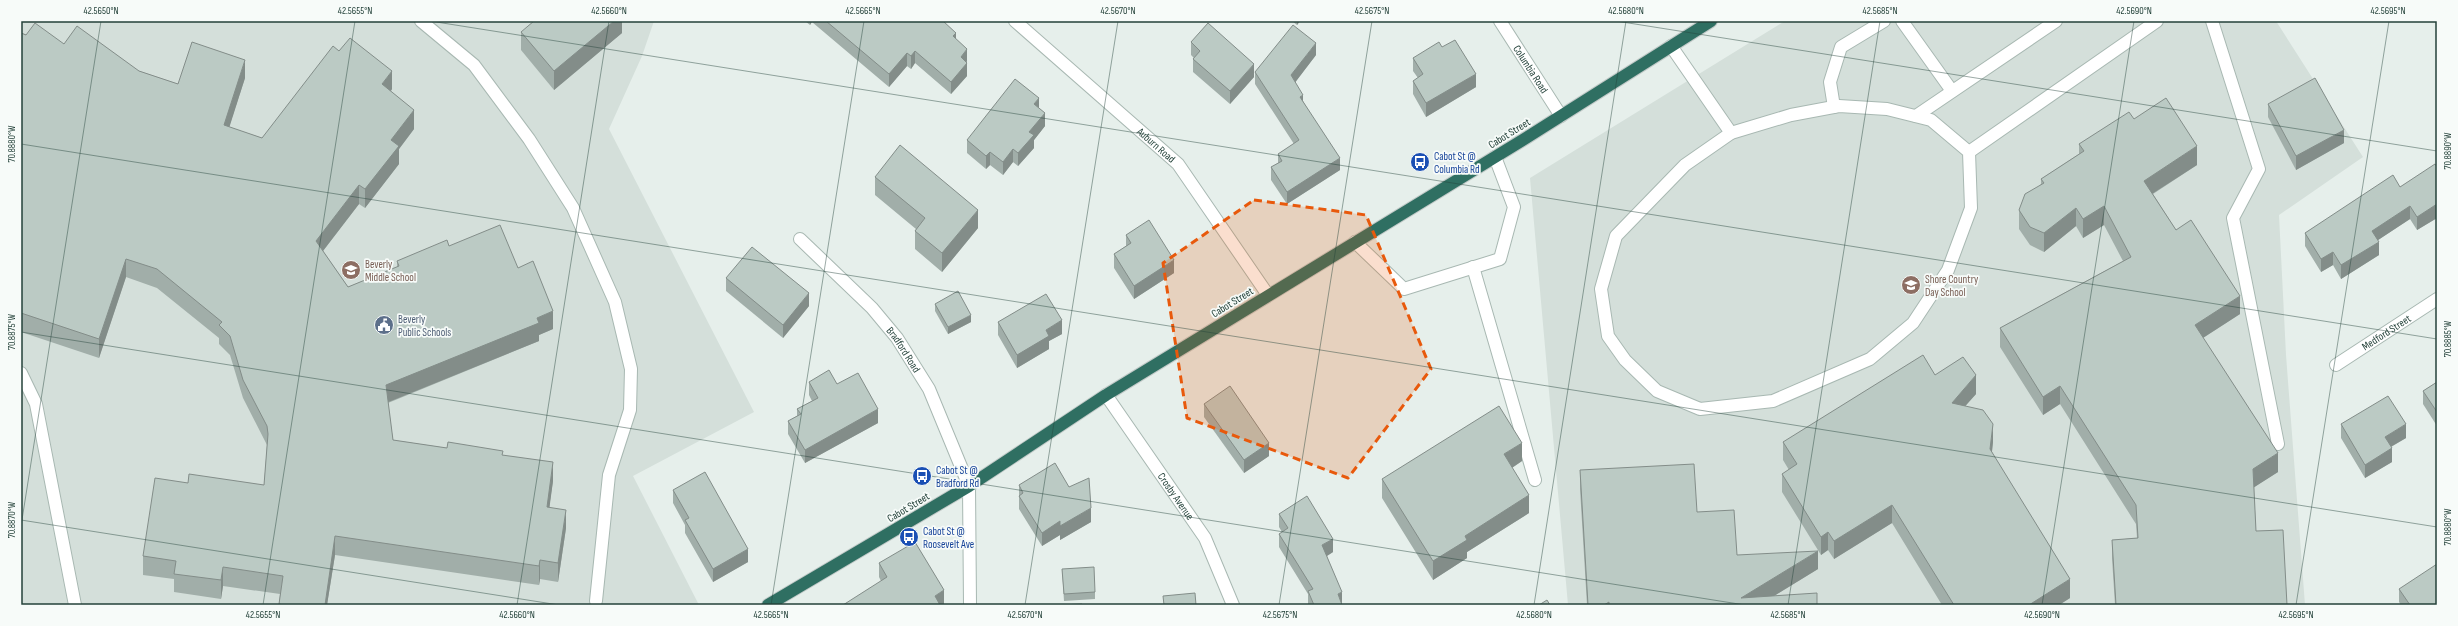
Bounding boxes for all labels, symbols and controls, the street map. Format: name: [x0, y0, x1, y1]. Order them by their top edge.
text: 42.5650°N: [83, 5, 119, 17]
text: 42.5655°N: [338, 5, 372, 17]
text: 42.5660°N: [591, 5, 627, 17]
text: 42.5665°N: [845, 5, 881, 17]
text: 42.5670°N: [1100, 5, 1136, 17]
text: 42.5675°N: [1355, 5, 1389, 17]
text: 42.5680°N: [1608, 5, 1644, 17]
text: 42.5685°N: [1862, 5, 1898, 17]
text: 42.5690°N: [2116, 5, 2152, 17]
text: 42.5695°N: [2370, 5, 2406, 17]
street label: Columbia Road: [1510, 43, 1551, 96]
street label: Cabot Street: [1486, 115, 1533, 151]
street label: Auburn Road: [1133, 124, 1178, 166]
text: 70.8880°W: [6, 125, 18, 163]
text: 70.8890°W: [2442, 132, 2454, 170]
place label: Cabot St @ Columbia Rd: [1434, 150, 1480, 176]
bus stop icon: Cabot St @ Columbia Rd: [1409, 151, 1431, 173]
place label: Beverly Middle School: [365, 258, 416, 284]
school or university icon: Beverly Middle School: [340, 259, 362, 281]
place label: Shore Country Day School: [1925, 273, 1979, 299]
school or university icon: Shore Country Day School: [1900, 274, 1922, 296]
street label: Cabot Street: [1209, 284, 1256, 320]
street label: Medford Street: [2360, 312, 2414, 353]
text: 70.8875°W: [6, 313, 18, 350]
place label: Beverly Public Schools: [398, 313, 451, 339]
public building icon: Beverly Public Schools: [373, 314, 395, 336]
text: 70.8885°W: [2442, 320, 2454, 357]
street label: Bradford Road: [883, 324, 923, 375]
place label: Cabot St @ Bradford Rd: [936, 464, 979, 490]
bus stop icon: Cabot St @ Bradford Rd: [911, 465, 933, 487]
street label: Crosby Avenue: [1155, 470, 1196, 522]
street label: Cabot Street: [885, 489, 932, 525]
text: 70.8870°W: [6, 501, 18, 538]
text: 70.8880°W: [2442, 508, 2454, 546]
place label: Cabot St @ Roosevelt Ave: [923, 525, 974, 551]
bus stop icon: Cabot St @ Roosevelt Ave: [898, 526, 920, 548]
text: 42.5655°N: [246, 609, 280, 621]
text: 42.5660°N: [499, 609, 535, 621]
text: 42.5665°N: [753, 609, 789, 621]
text: 42.5670°N: [1007, 609, 1043, 621]
text: 42.5675°N: [1263, 609, 1297, 621]
text: 42.5680°N: [1516, 609, 1552, 621]
text: 42.5685°N: [1770, 609, 1806, 621]
text: 42.5690°N: [2024, 609, 2060, 621]
text: 42.5695°N: [2278, 609, 2314, 621]

